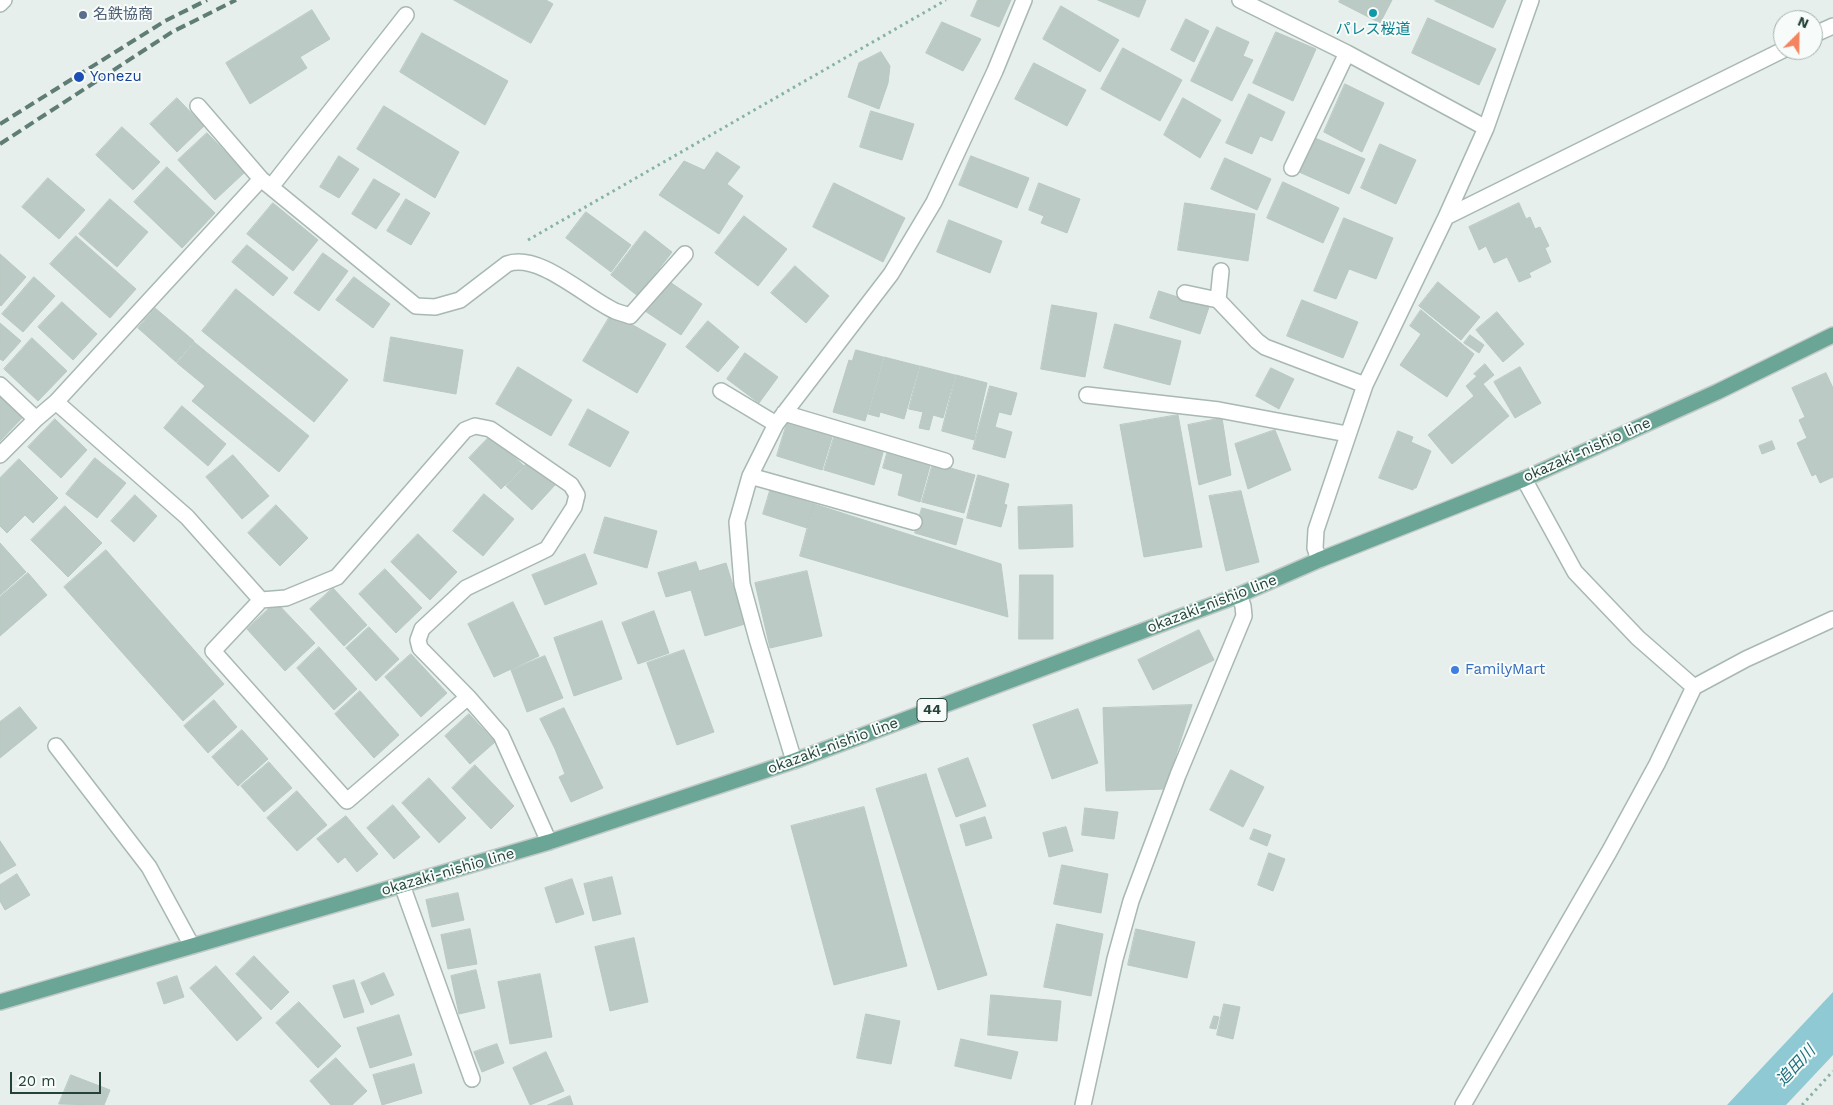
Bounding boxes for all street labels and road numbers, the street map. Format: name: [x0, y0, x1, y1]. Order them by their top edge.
street label: okazaki-nishio line: [1520, 414, 1654, 486]
street label: okazaki-nishio line: [1145, 571, 1279, 637]
road number: 44: [917, 698, 947, 722]
street label: okazaki-nishio line: [765, 714, 901, 778]
street label: okazaki-nishio line: [379, 844, 517, 900]

